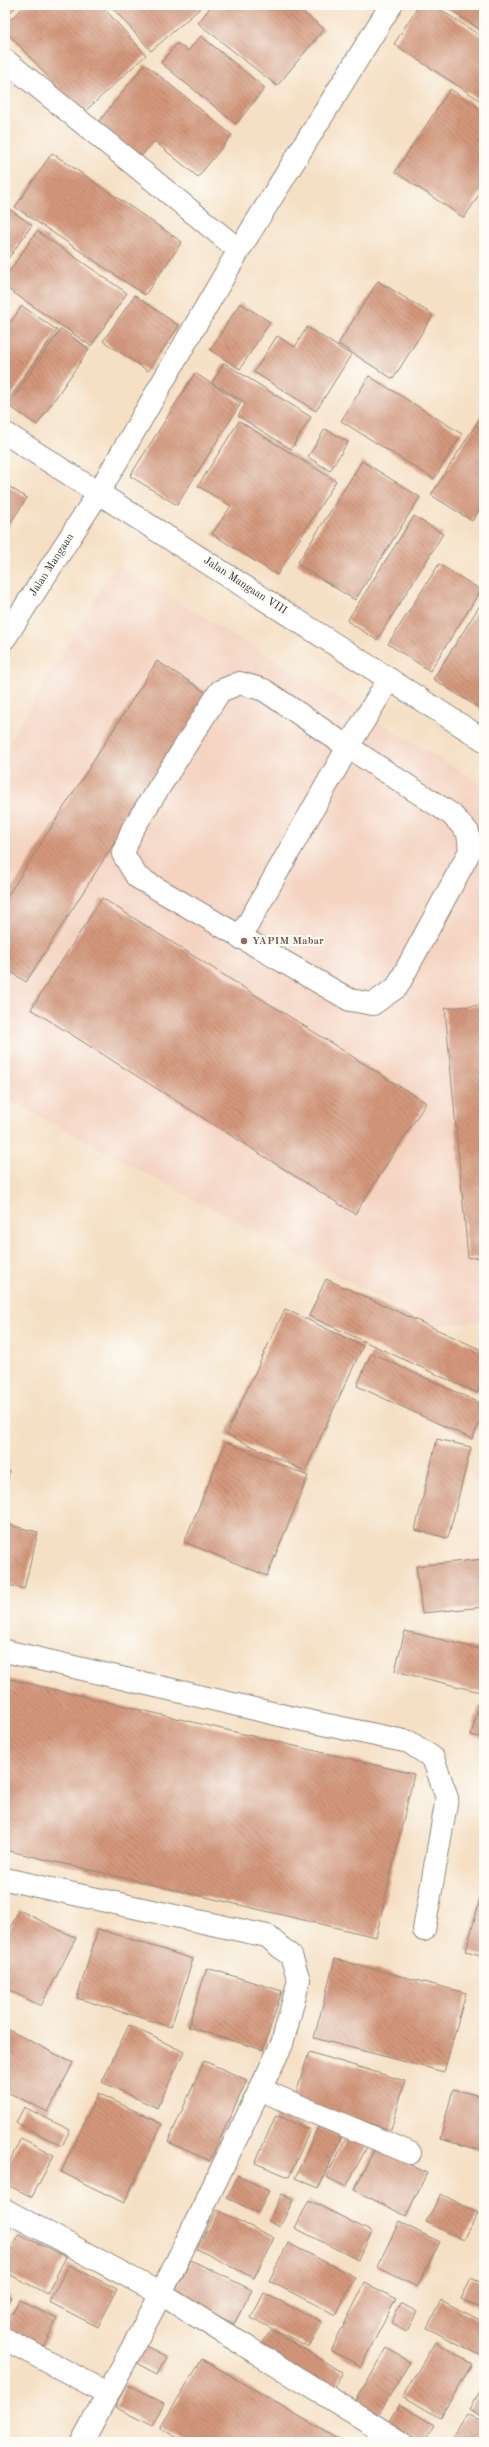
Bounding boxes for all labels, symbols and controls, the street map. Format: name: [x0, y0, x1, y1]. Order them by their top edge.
street label: Jalan Mangaan: [28, 532, 76, 598]
street label: Jalan Mangaan VIII: [201, 555, 289, 617]
marker: YAPIM Mabar: [239, 936, 249, 946]
place label: YAPIM Mabar: [252, 936, 324, 947]

